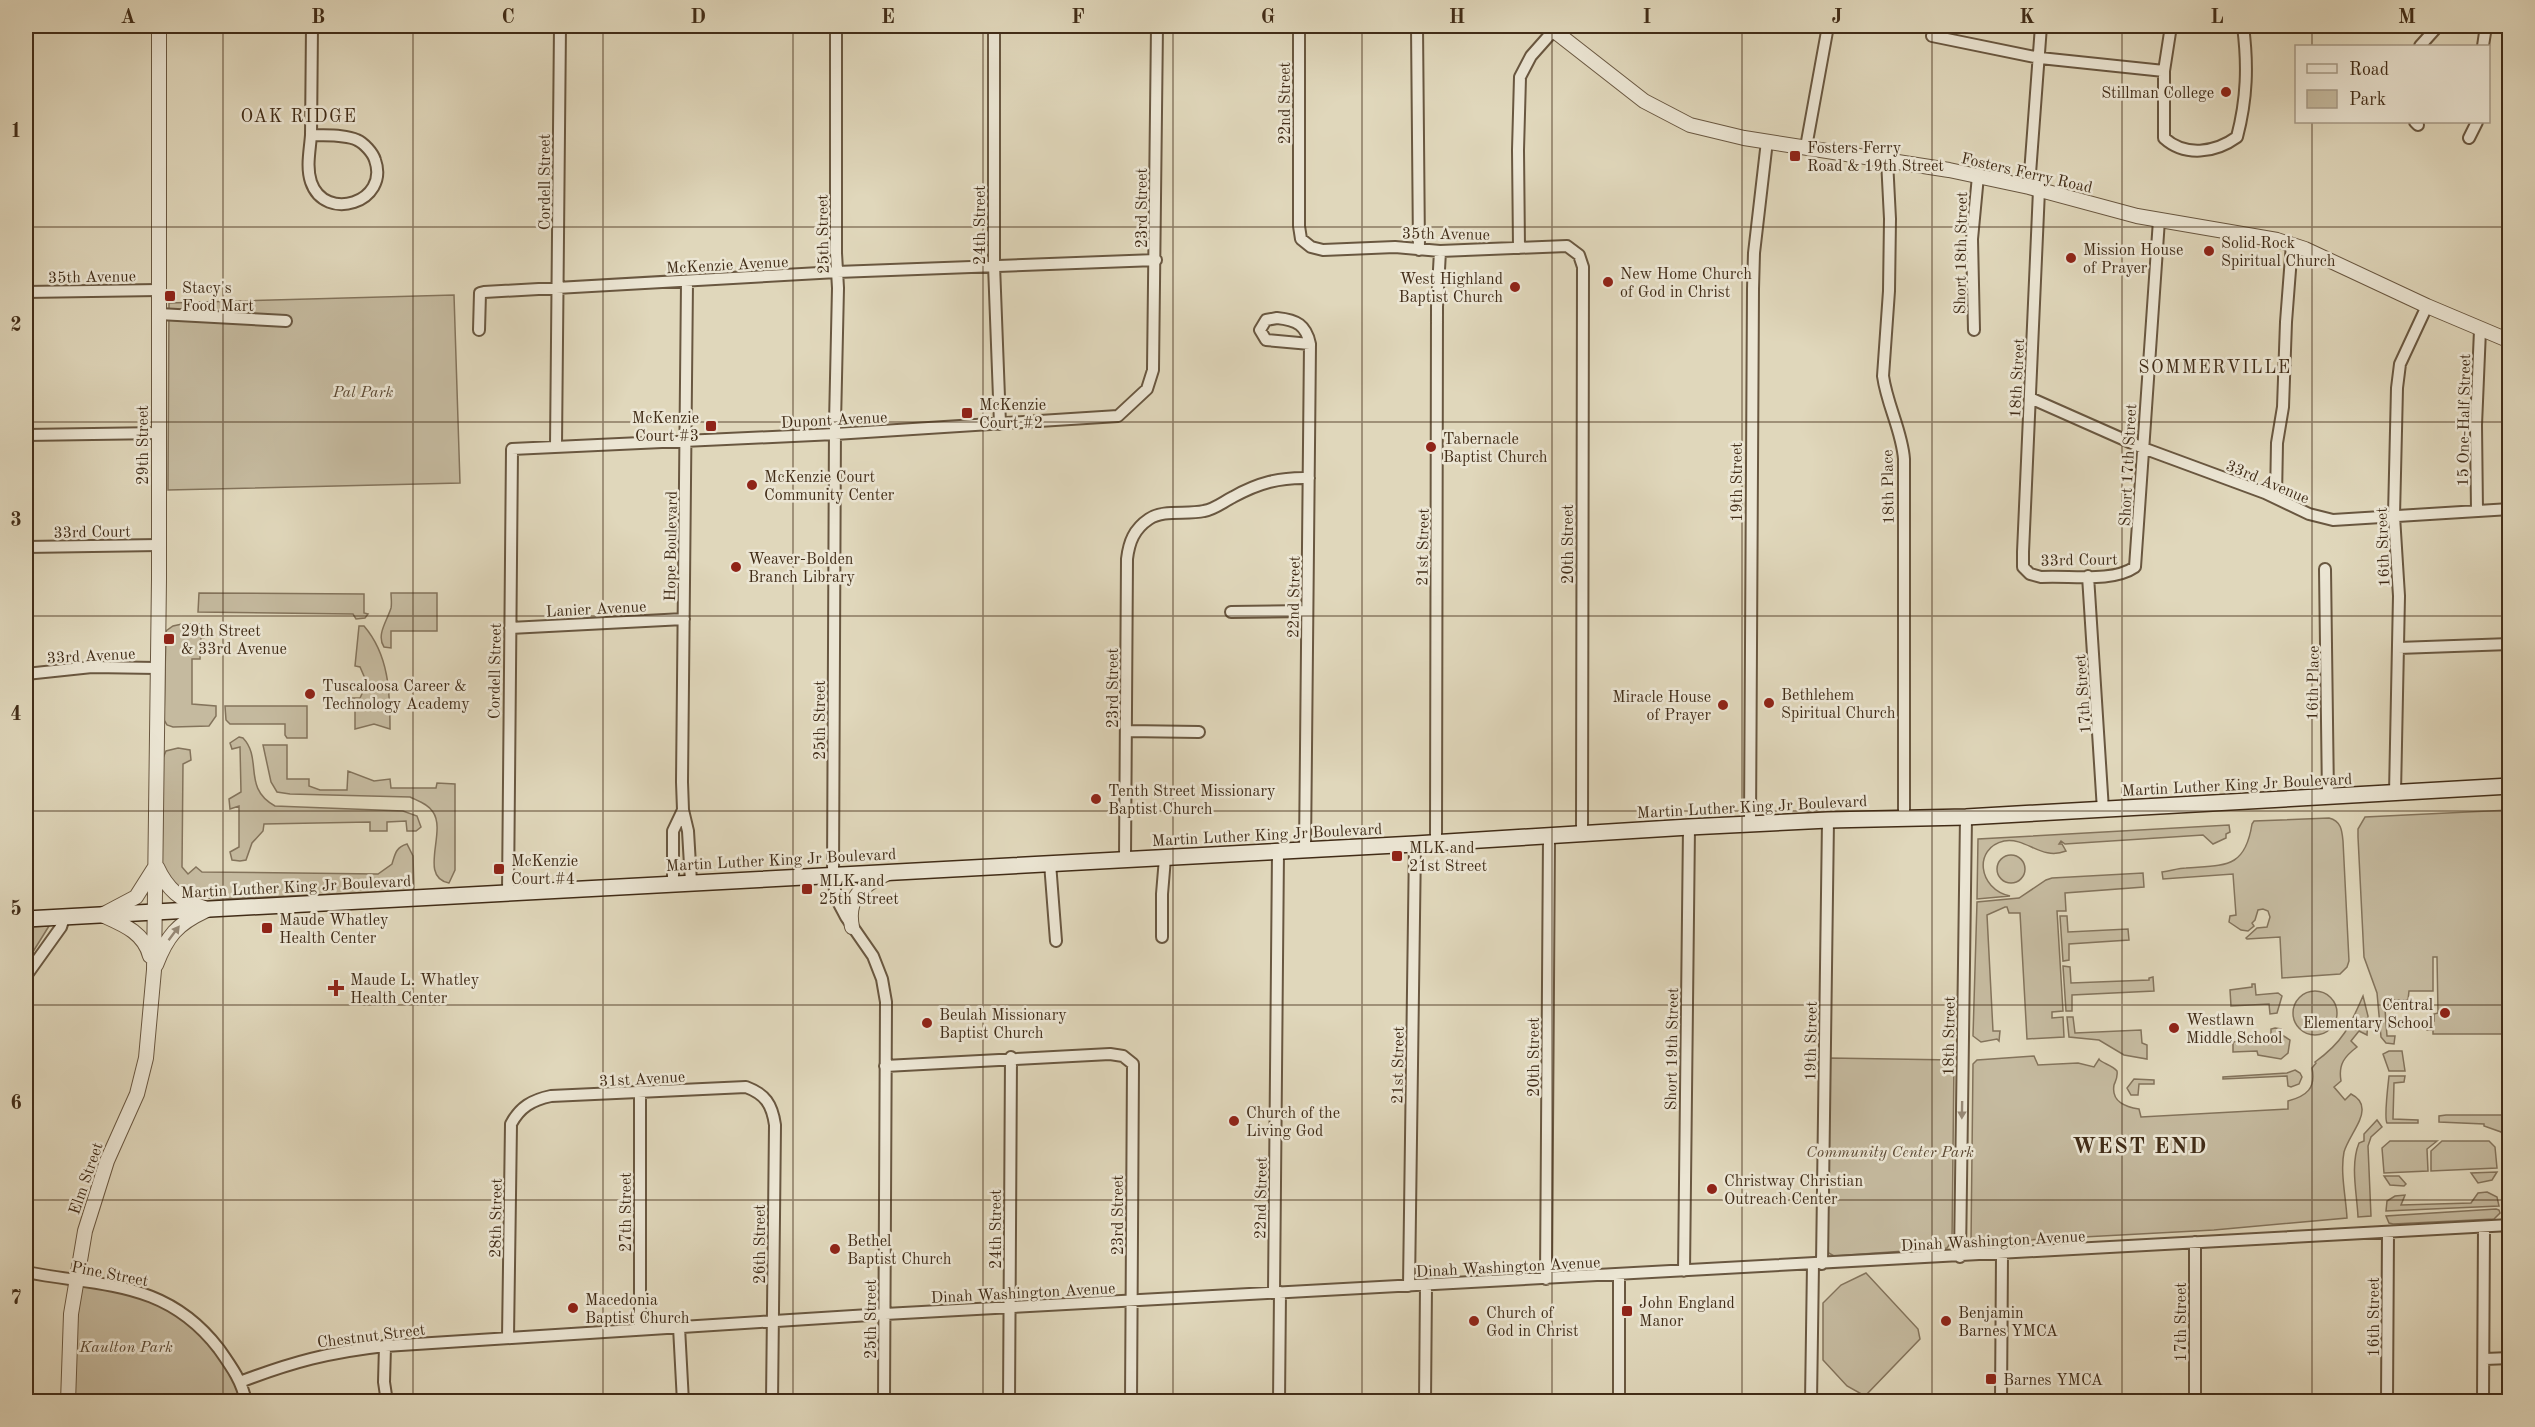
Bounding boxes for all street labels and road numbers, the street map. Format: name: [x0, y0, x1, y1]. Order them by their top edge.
street label: 22nd Street: [1278, 61, 1294, 144]
street label: Cordell Street: [538, 133, 554, 230]
street label: Fosters Ferry Road: [1959, 151, 2094, 197]
street label: 23rd Street: [1135, 167, 1151, 248]
street label: 24th Street: [973, 185, 989, 265]
street label: Short 18th Street: [1953, 191, 1971, 315]
street label: 25th Street: [815, 194, 833, 274]
street label: 35th Avenue: [1402, 226, 1490, 244]
street label: McKenzie Avenue: [666, 255, 789, 277]
street label: 35th Avenue: [48, 269, 136, 287]
street label: 18th Street: [2008, 337, 2028, 418]
street label: 15 One-Half Street: [2456, 353, 2474, 487]
street label: Short 17th Street: [2118, 403, 2140, 527]
street label: 29th Street: [136, 405, 152, 485]
street label: Dupont Avenue: [780, 410, 888, 432]
street label: 19th Street: [1730, 442, 1746, 522]
street label: 18th Place: [1880, 449, 1898, 524]
street label: 33rd Avenue: [2223, 458, 2311, 508]
street label: Hope Boulevard: [663, 491, 681, 601]
street label: 20th Street: [1561, 504, 1577, 584]
street label: 16th Street: [2375, 506, 2393, 587]
street label: 21st Street: [1415, 508, 1433, 586]
street label: 33rd Court: [53, 524, 131, 542]
street label: 33rd Court: [2040, 552, 2118, 570]
street label: 22nd Street: [1286, 555, 1304, 638]
street label: Lanier Avenue: [545, 599, 647, 621]
street label: Cordell Street: [487, 622, 505, 719]
street label: 16th Place: [2305, 646, 2323, 721]
street label: 33rd Avenue: [46, 647, 136, 667]
street label: 23rd Street: [1106, 647, 1122, 728]
street label: 17th Street: [2073, 653, 2095, 734]
street label: 25th Street: [813, 680, 829, 760]
street label: Martin Luther King Jr Boulevard: [2121, 772, 2353, 800]
street label: Martin Luther King Jr Boulevard: [1636, 794, 1868, 822]
street label: Martin Luther King Jr Boulevard: [1151, 822, 1383, 850]
street label: Martin Luther King Jr Boulevard: [665, 847, 897, 875]
street label: Martin Luther King Jr Boulevard: [180, 874, 412, 902]
street label: Short 19th Street: [1664, 987, 1682, 1111]
street label: 18th Street: [1941, 996, 1959, 1076]
street label: 19th Street: [1803, 1001, 1821, 1081]
street label: 20th Street: [1527, 1017, 1543, 1097]
street label: 21st Street: [1390, 1026, 1408, 1104]
street label: 31st Avenue: [599, 1070, 686, 1090]
street label: Elm Street: [67, 1140, 107, 1217]
street label: 22nd Street: [1253, 1156, 1271, 1239]
street label: 27th Street: [619, 1172, 635, 1252]
street label: 23rd Street: [1111, 1174, 1127, 1255]
street label: 28th Street: [488, 1178, 506, 1258]
street label: 24th Street: [989, 1189, 1005, 1269]
street label: 26th Street: [753, 1204, 769, 1284]
street label: Dinah Washington Avenue: [1900, 1229, 2086, 1255]
street label: Dinah Washington Avenue: [1415, 1255, 1601, 1281]
street label: Pine Street: [70, 1260, 150, 1290]
street label: 16th Street: [2367, 1277, 2383, 1357]
street label: 25th Street: [864, 1279, 880, 1359]
street label: Dinah Washington Avenue: [930, 1281, 1116, 1307]
street label: 17th Street: [2174, 1282, 2190, 1362]
street label: Chestnut Street: [316, 1322, 427, 1352]

